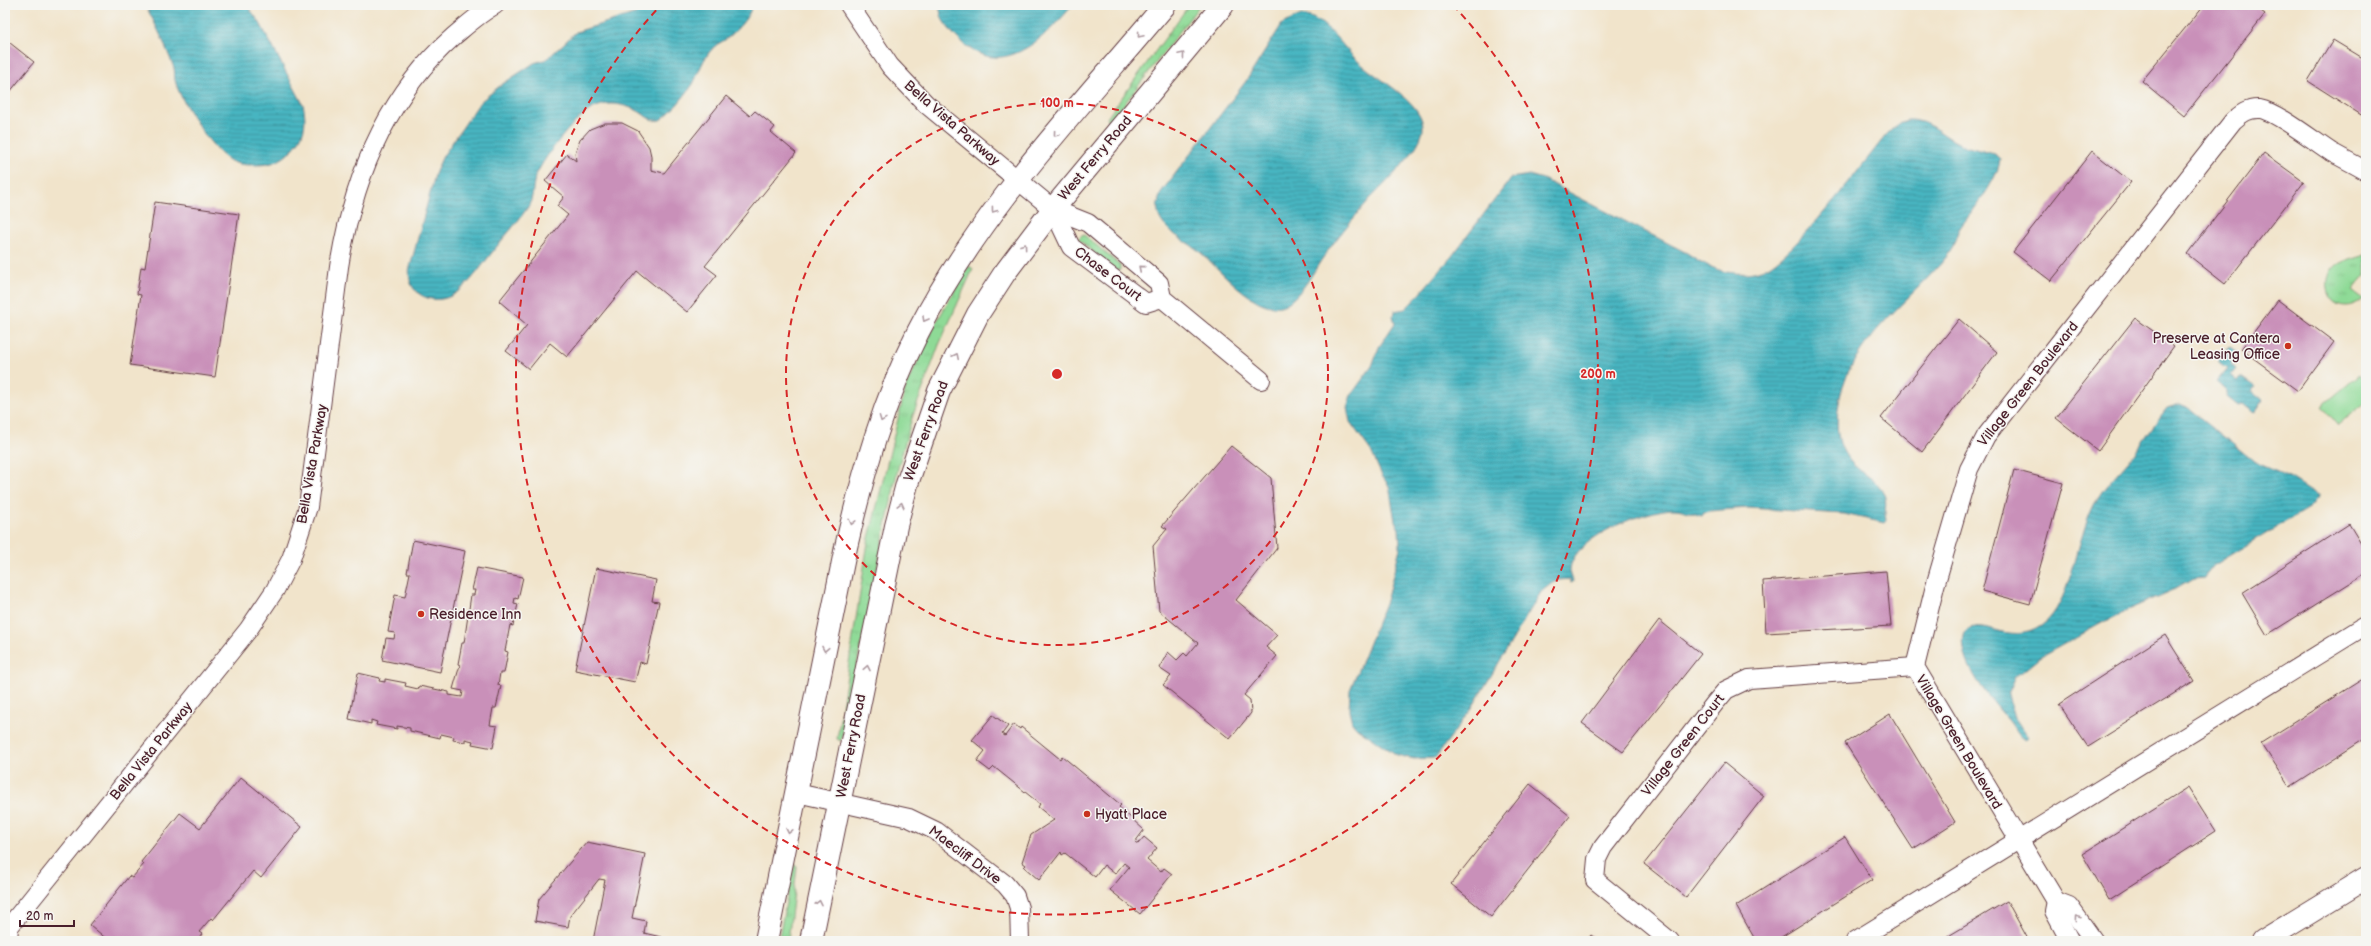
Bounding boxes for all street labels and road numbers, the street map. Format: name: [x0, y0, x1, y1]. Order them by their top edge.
street label: Bella Vista Parkway: [901, 77, 1004, 170]
street label: West Ferry Road: [1055, 112, 1135, 204]
street label: Chase Court: [1071, 243, 1146, 305]
street label: Village Green Boulevard: [1974, 318, 2082, 450]
street label: West Ferry Road: [900, 379, 952, 483]
street label: Bella Vista Parkway: [293, 402, 331, 525]
street label: Village Green Boulevard: [1912, 672, 2006, 812]
street label: Village Green Court: [1638, 690, 1729, 799]
street label: West Ferry Road: [833, 693, 869, 799]
street label: Bella Vista Parkway: [106, 698, 196, 804]
street label: Maecliff Drive: [925, 822, 1005, 888]

